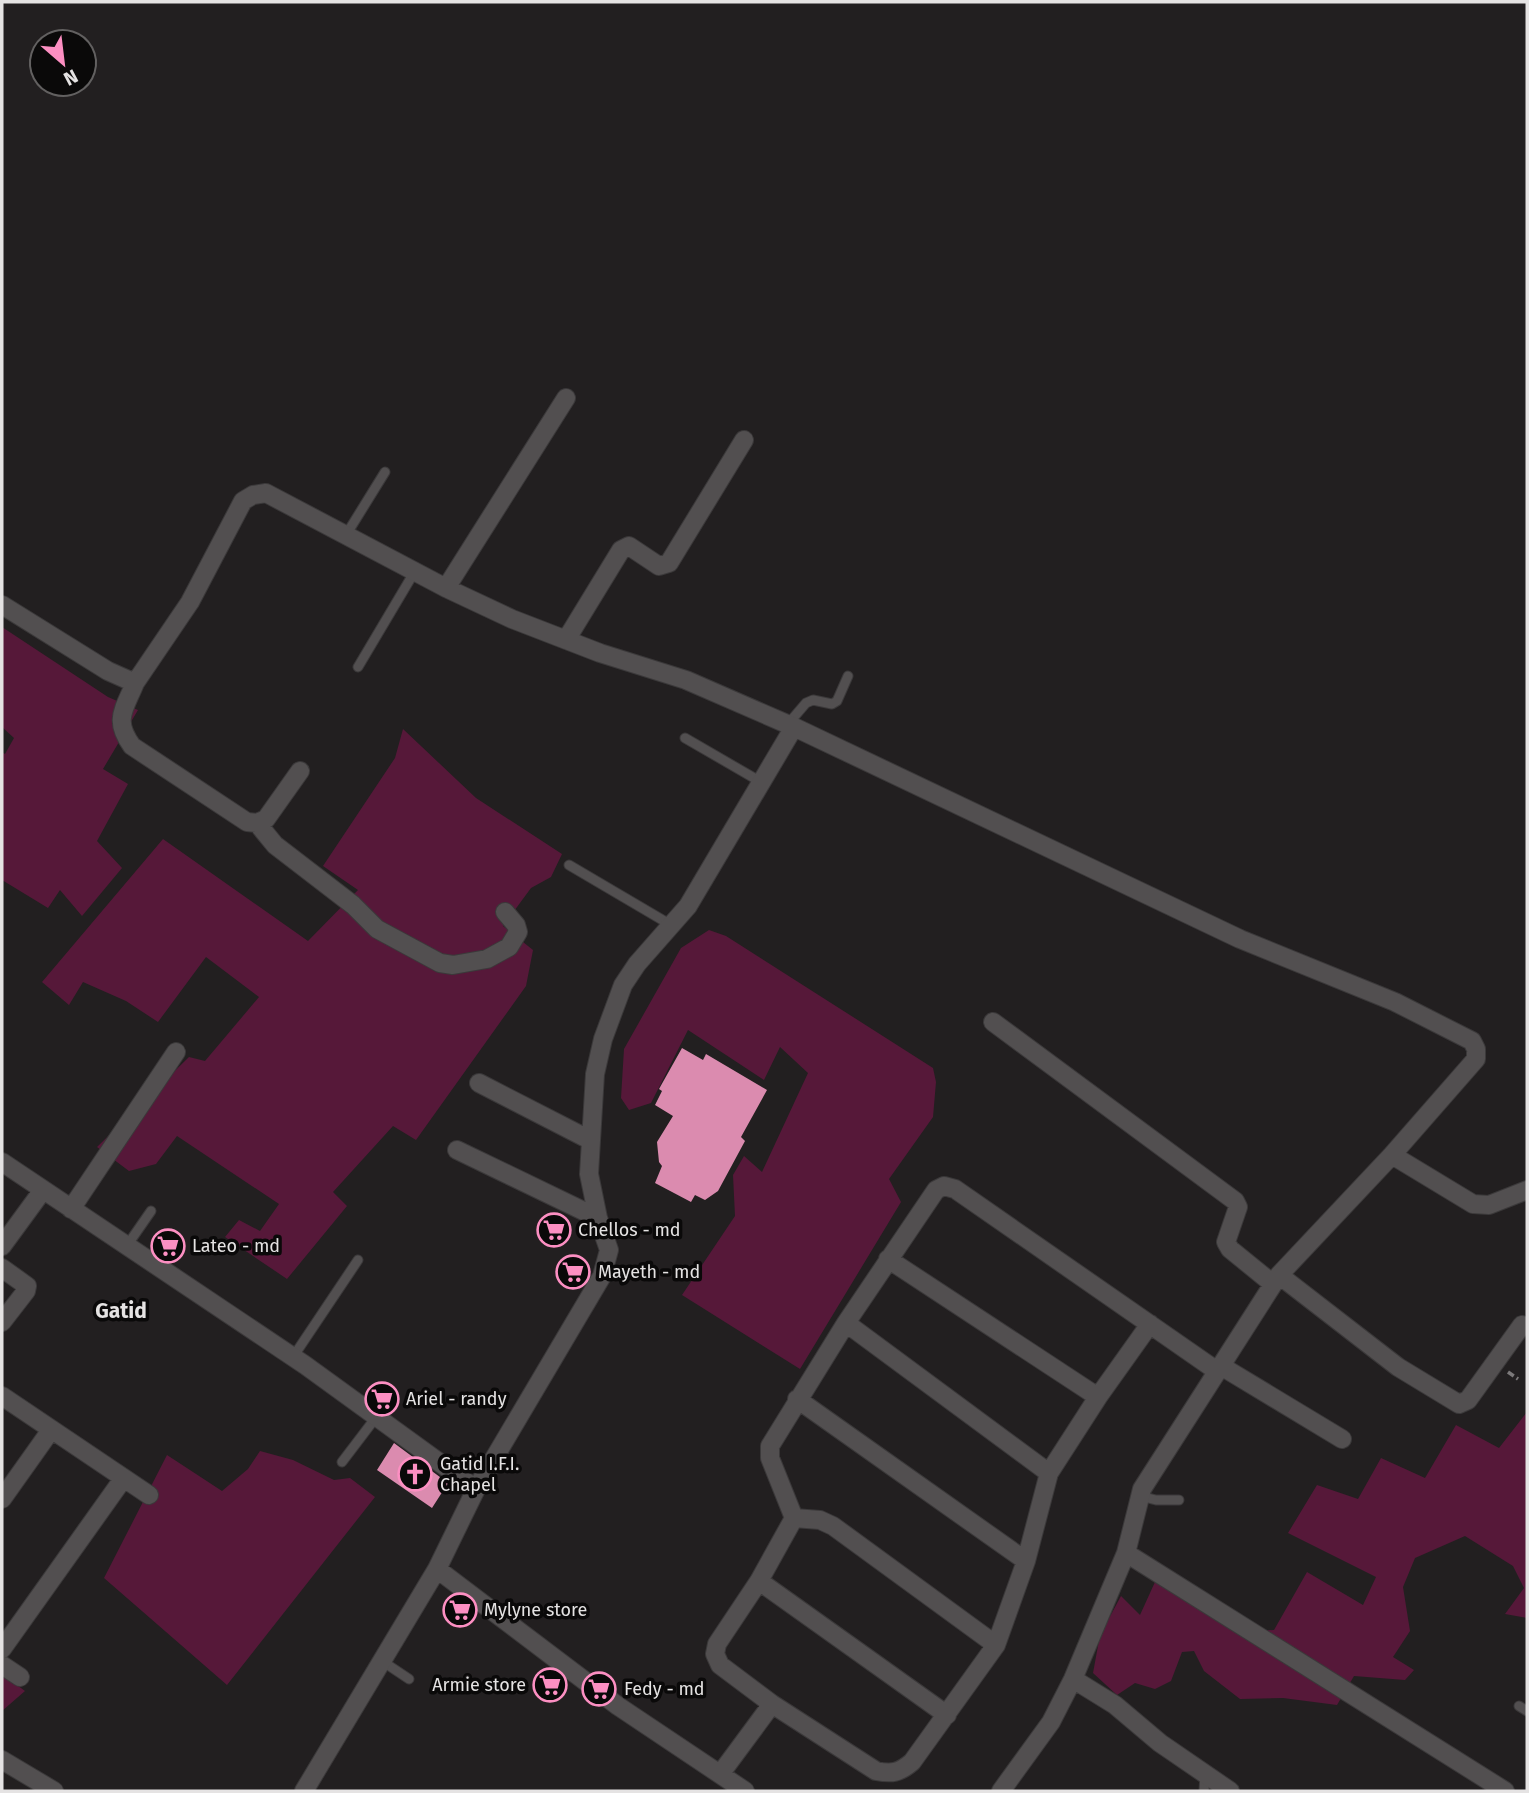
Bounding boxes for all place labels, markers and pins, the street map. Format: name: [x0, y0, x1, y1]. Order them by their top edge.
supermarket icon: Chellos - md: [535, 1211, 573, 1249]
place label: Chellos - md: [578, 1219, 681, 1241]
supermarket icon: Lateo - md: [149, 1227, 187, 1265]
place label: Lateo - md: [192, 1235, 280, 1257]
supermarket icon: Mayeth - md: [554, 1253, 592, 1291]
place label: Mayeth - md: [598, 1261, 700, 1283]
supermarket icon: Ariel - randy: [363, 1380, 401, 1418]
place label: Ariel - randy: [406, 1388, 507, 1410]
place label: Gatid I.F.I. Chapel: [440, 1453, 519, 1496]
church icon: Gatid I.F.I. Chapel: [396, 1455, 434, 1493]
supermarket icon: Mylyne store: [441, 1591, 479, 1629]
place label: Mylyne store: [484, 1599, 587, 1621]
supermarket icon: Armie store: [531, 1666, 569, 1704]
supermarket icon: Fedy - md: [580, 1670, 618, 1708]
place label: Armie store: [432, 1674, 526, 1696]
place label: Fedy - md: [624, 1678, 705, 1700]

